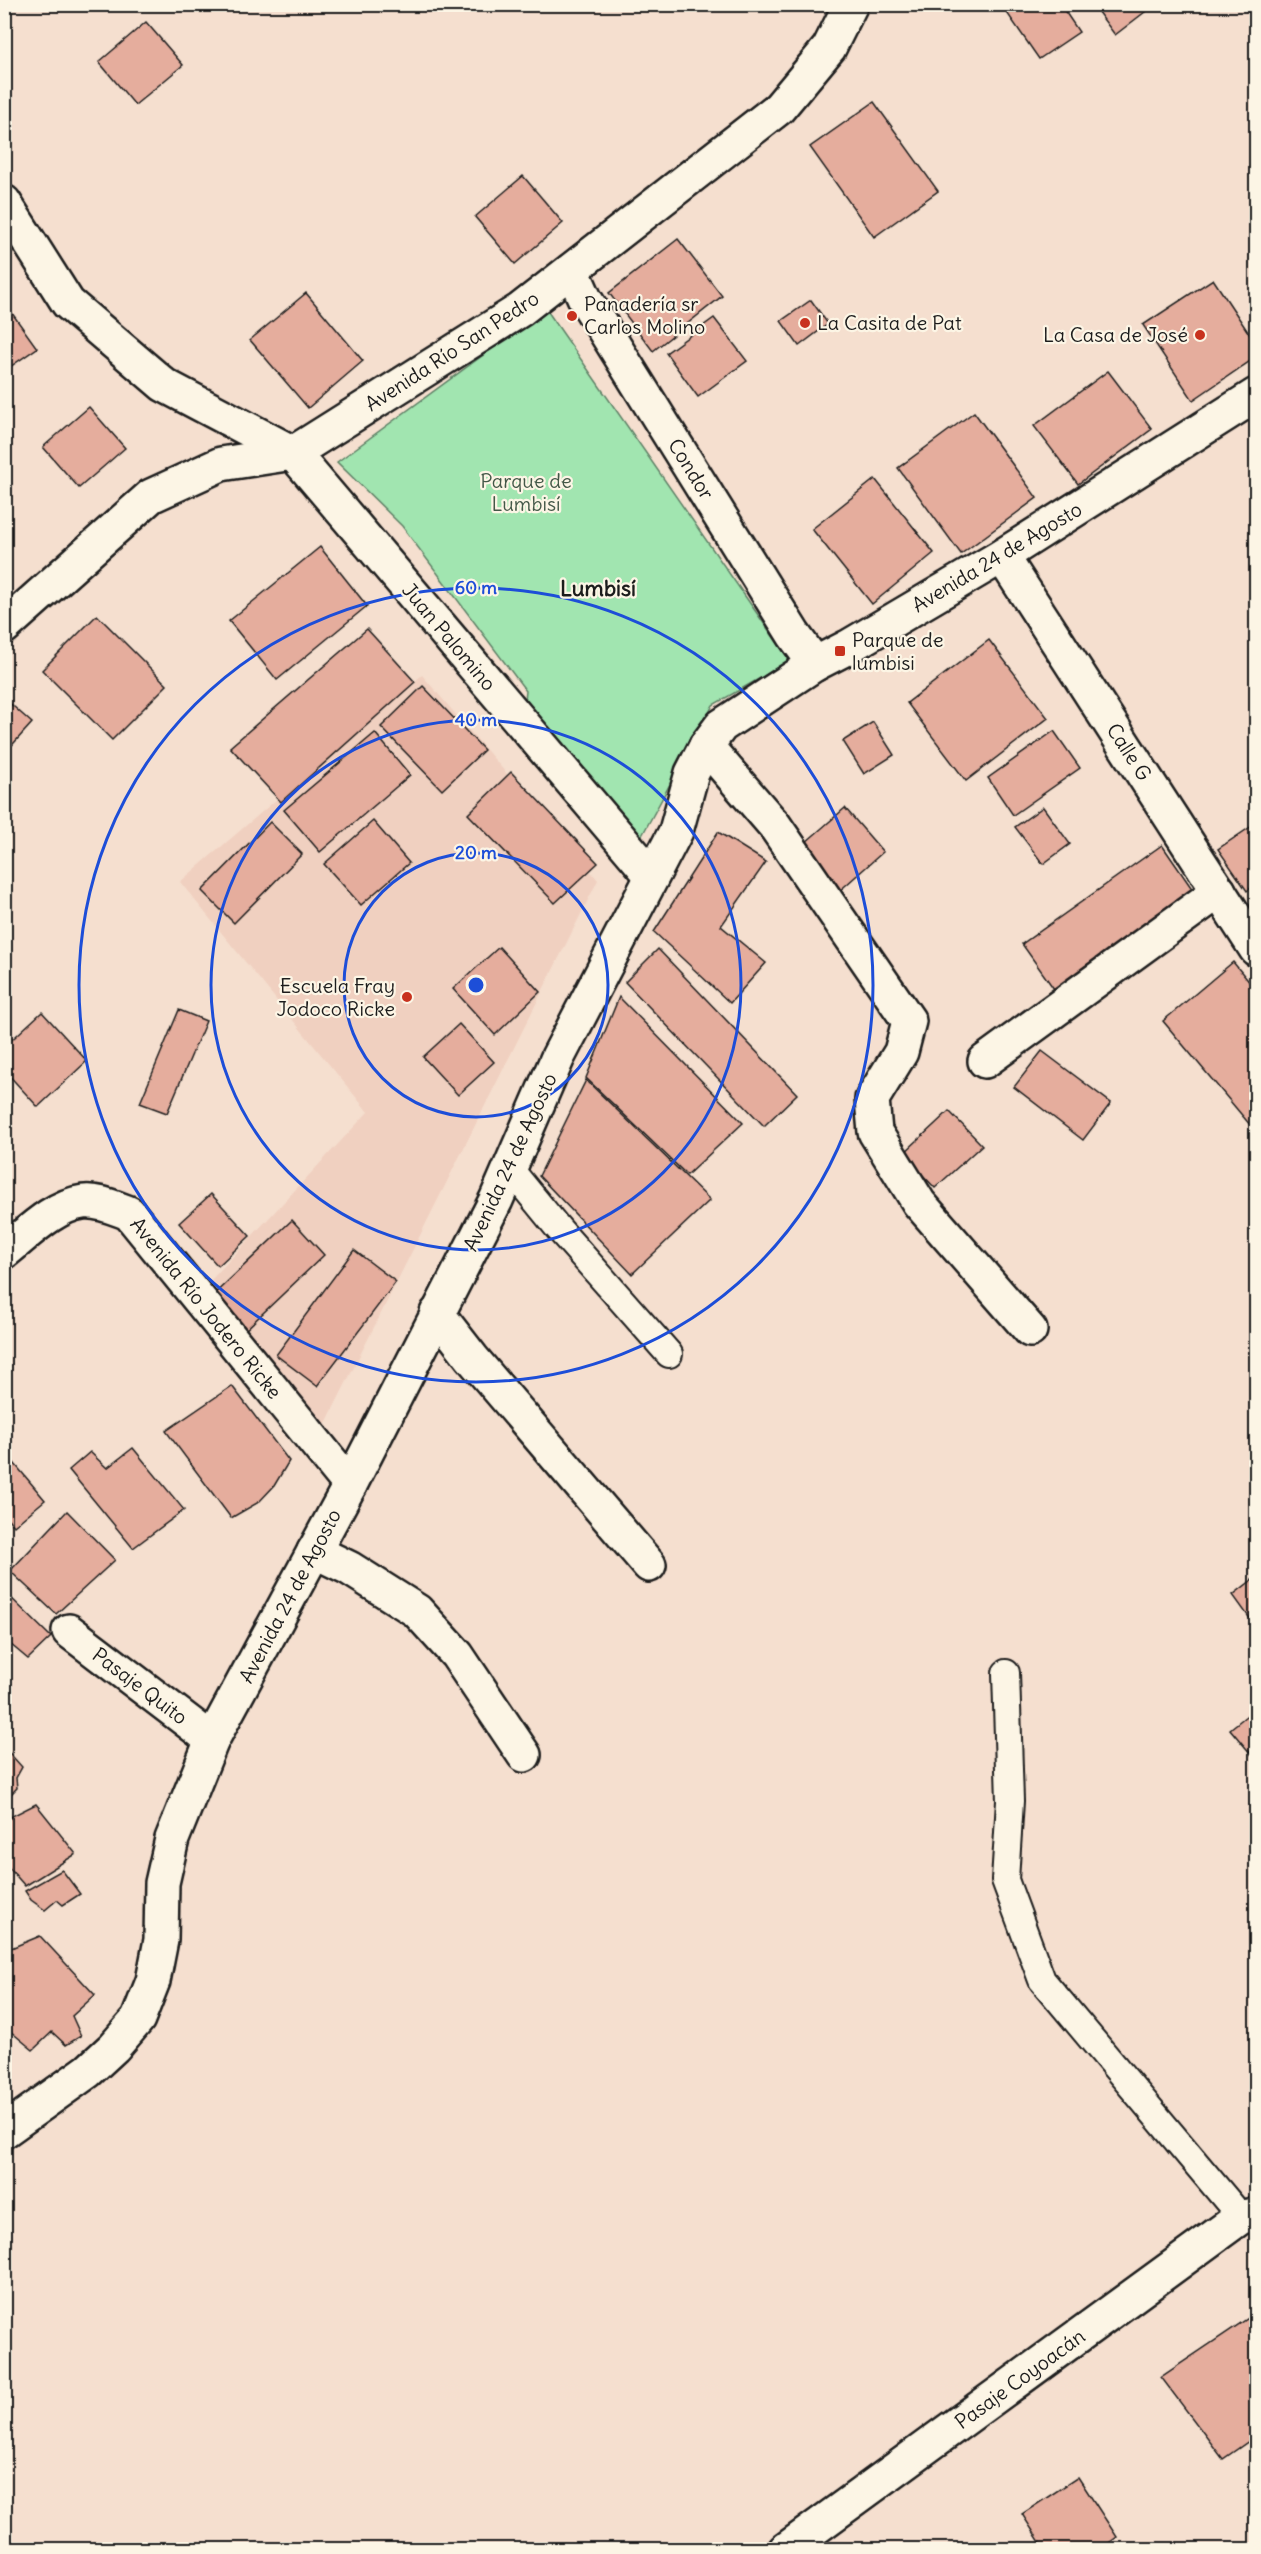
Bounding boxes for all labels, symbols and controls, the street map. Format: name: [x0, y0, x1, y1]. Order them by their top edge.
street label: Avenida Río San Pedro: [360, 285, 543, 416]
place label: Panadería sr Carlos Molino: [584, 291, 705, 339]
marker: Panadería sr Carlos Molino: [565, 309, 579, 323]
place label: La Casita de Pat: [817, 310, 962, 335]
marker: La Casita de Pat: [798, 316, 812, 330]
place label: La Casa de José: [1043, 322, 1188, 347]
marker: La Casa de José: [1193, 328, 1207, 342]
street label: Condor: [663, 434, 720, 504]
park label: Parque de Lumbisí: [480, 468, 572, 516]
street label: Avenida 24 de Agosto: [907, 496, 1086, 617]
district label: Lumbisí: [560, 574, 636, 602]
text: 60 m: [455, 576, 497, 599]
street label: Juan Palomino: [397, 578, 502, 696]
place label: Parque de lumbisi: [852, 627, 944, 675]
marker: Parque de lumbisi: [833, 644, 847, 658]
text: 40 m: [455, 708, 497, 731]
street label: Calle G: [1102, 718, 1157, 785]
text: 20 m: [455, 841, 497, 864]
place label: Escuela Fray Jodoco Ricke: [276, 973, 395, 1021]
centre of rings: [466, 975, 486, 995]
marker: Escuela Fray Jodoco Ricke: [400, 990, 414, 1004]
street label: Avenida 24 de Agosto: [457, 1069, 562, 1255]
street label: Avenida Río Jodero Ricke: [125, 1212, 287, 1404]
street label: Avenida 24 de Agosto: [233, 1504, 346, 1687]
street label: Pasaje Quito: [88, 1642, 193, 1729]
street label: Pasaje Coyoacán: [950, 2323, 1090, 2434]

